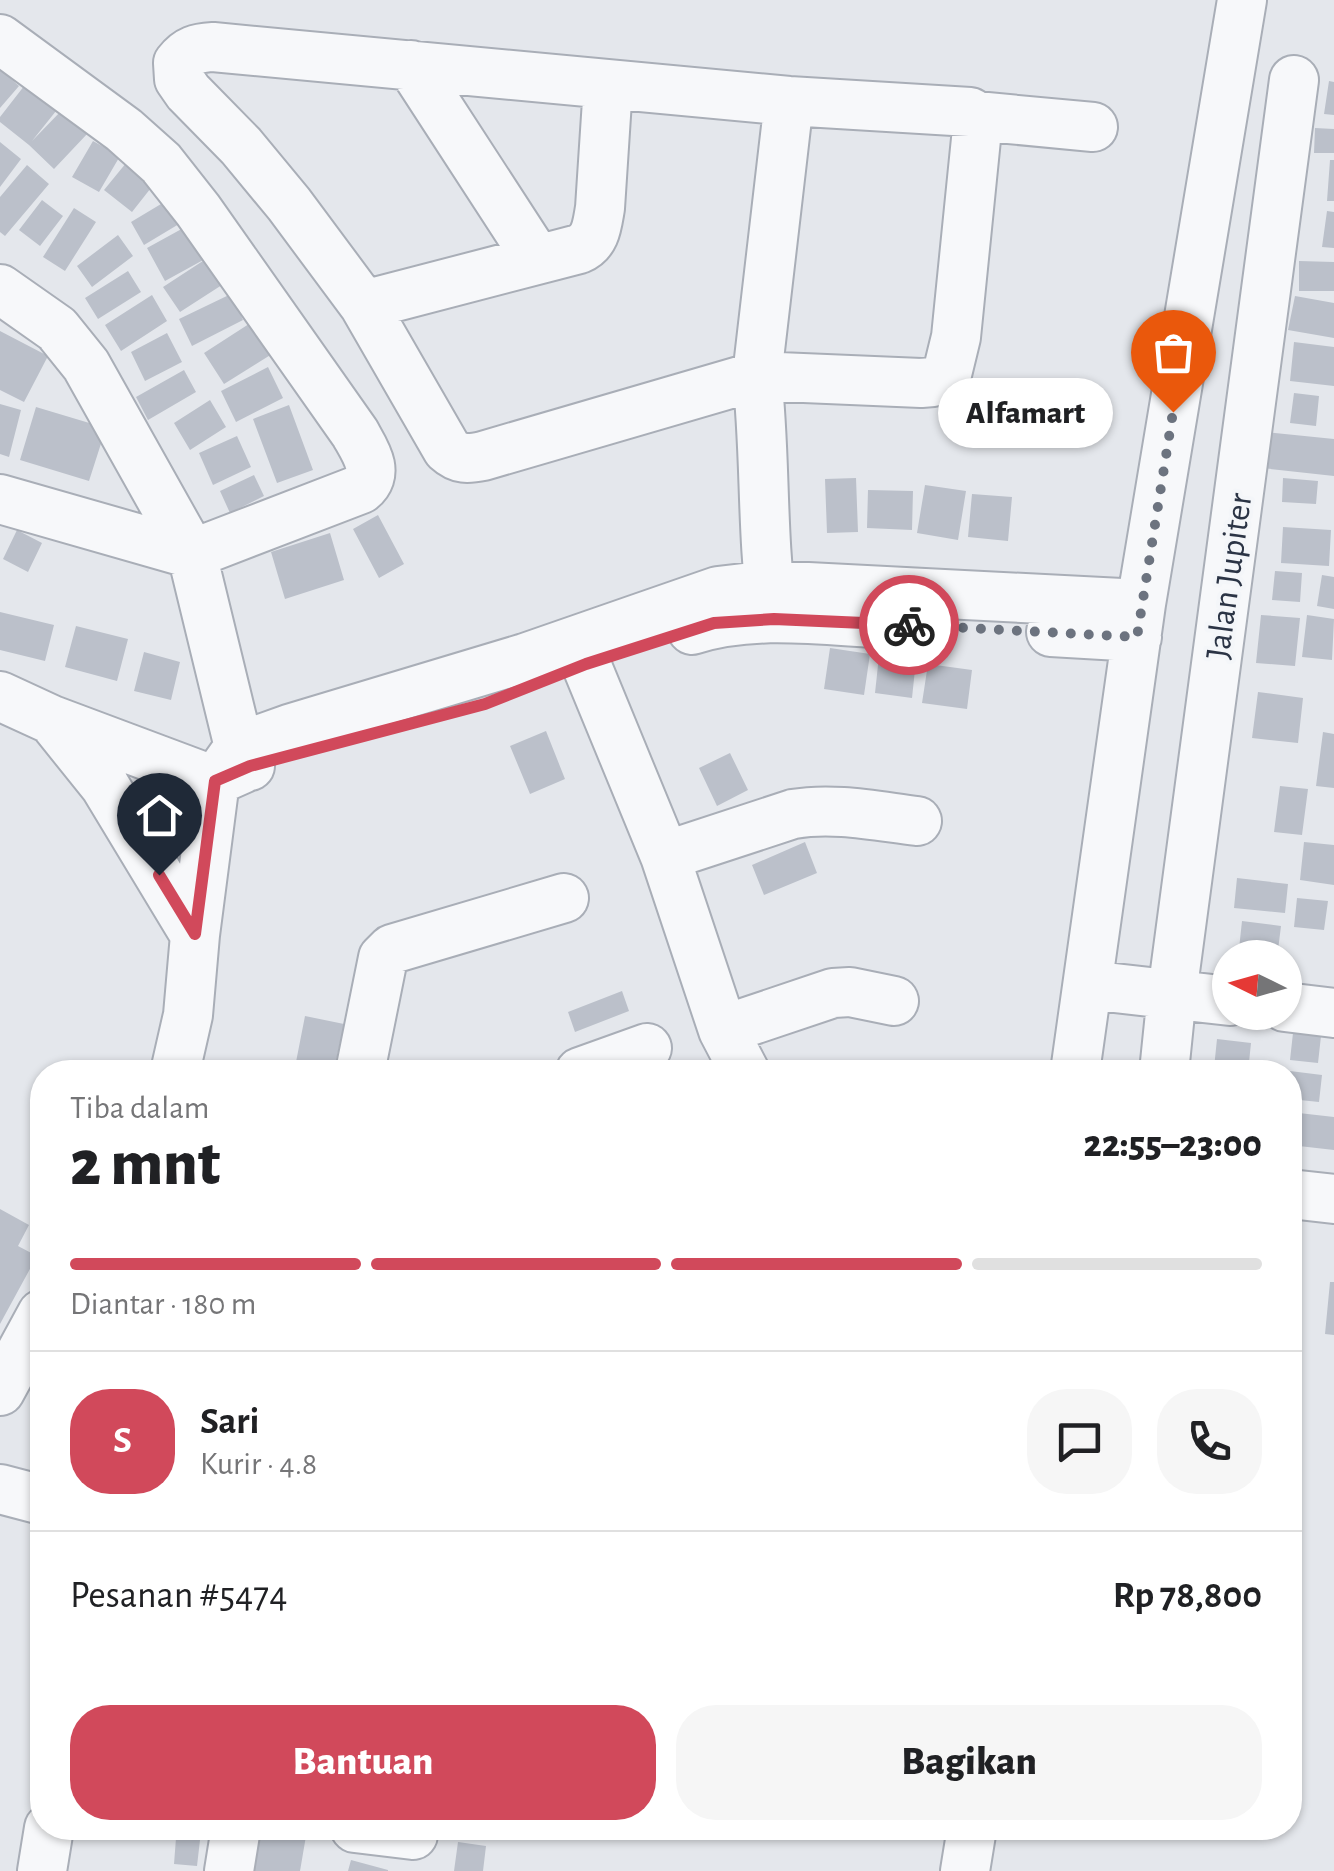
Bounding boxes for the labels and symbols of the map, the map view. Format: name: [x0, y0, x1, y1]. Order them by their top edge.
pin: [1131, 310, 1216, 413]
callout: Alfamart: [938, 377, 1113, 447]
street label: Jalan Jupiter: [1201, 490, 1259, 662]
courier: [859, 575, 959, 675]
pin: [117, 773, 202, 876]
north arrow: [1212, 940, 1302, 1030]

